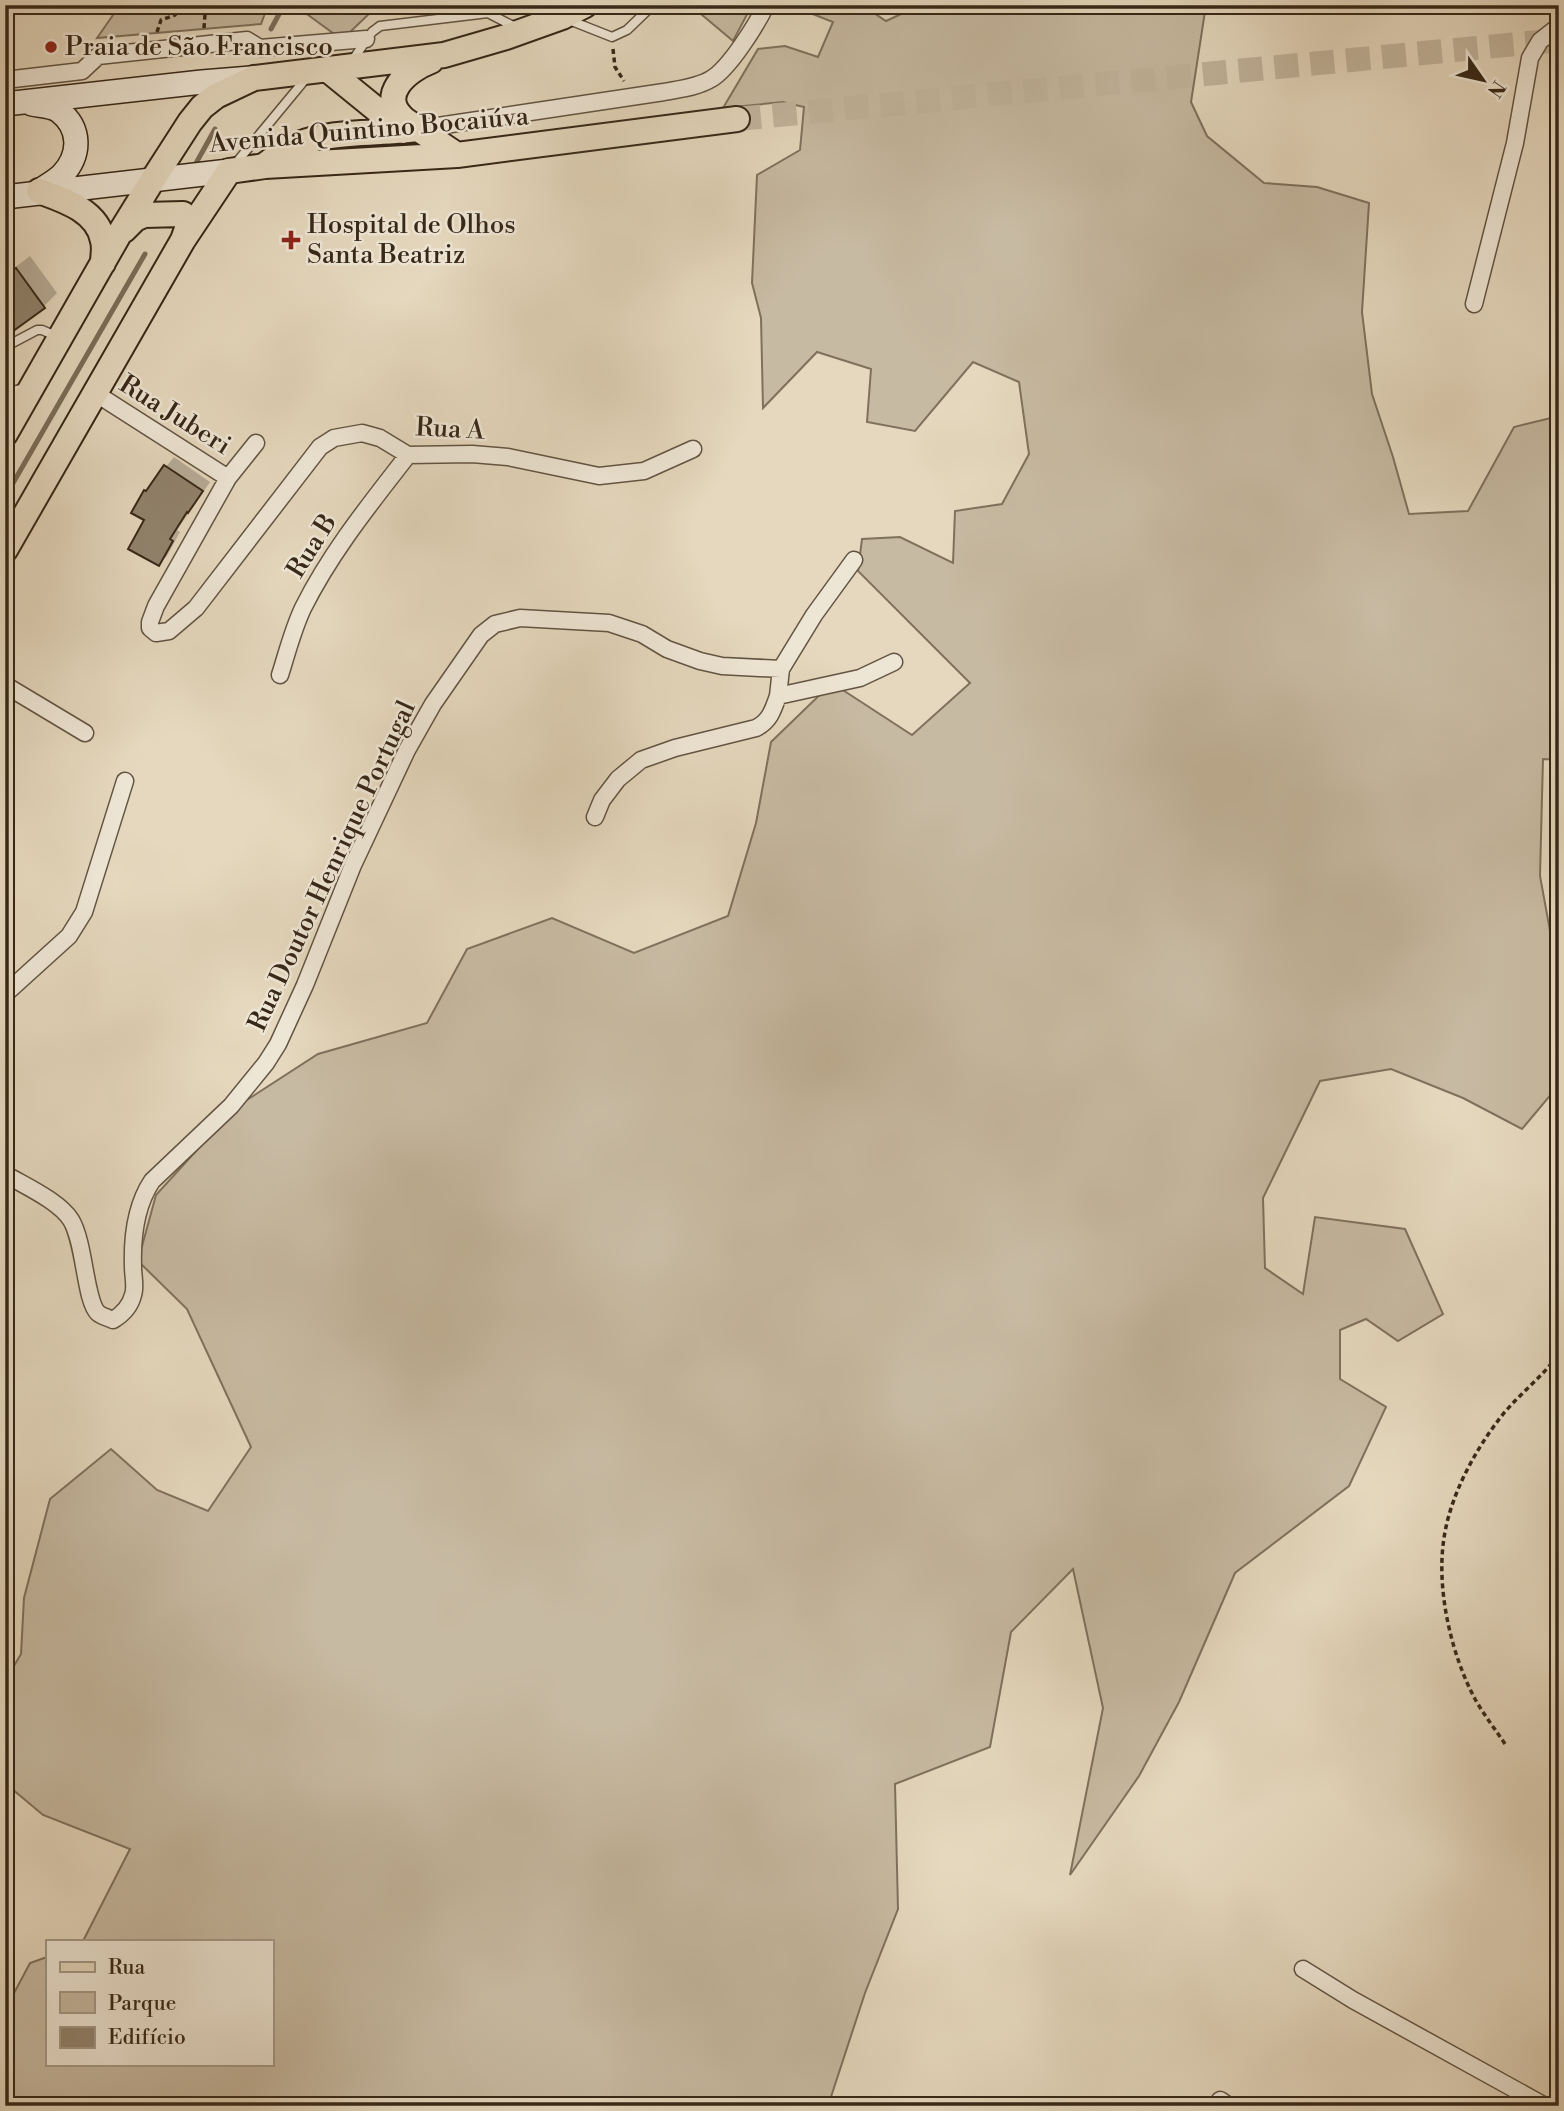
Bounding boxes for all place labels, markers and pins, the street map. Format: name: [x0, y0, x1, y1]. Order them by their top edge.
place label: Praia de São Francisco: [65, 31, 333, 63]
marker: Praia de São Francisco: [43, 39, 59, 55]
place label: Hospital de Olhos Santa Beatriz: [307, 209, 516, 271]
marker: Hospital de Olhos Santa Beatriz: [281, 230, 301, 250]

